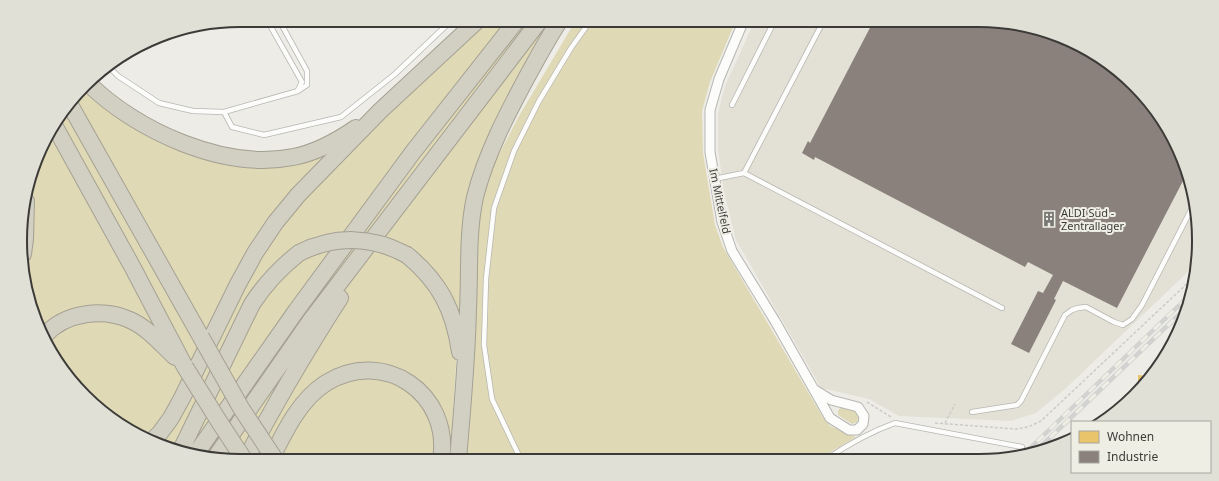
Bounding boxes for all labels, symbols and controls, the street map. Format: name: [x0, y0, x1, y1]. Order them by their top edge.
street label: Im Mittelfeld: [706, 167, 735, 235]
place label: ALDI Süd - Zentrallager: [1061, 205, 1125, 233]
building icon: ALDI Süd - Zentrallager: [1040, 210, 1058, 228]
legend: [1071, 421, 1211, 473]
text: Wohnen: [1107, 428, 1154, 445]
text: Industrie: [1107, 448, 1158, 465]

